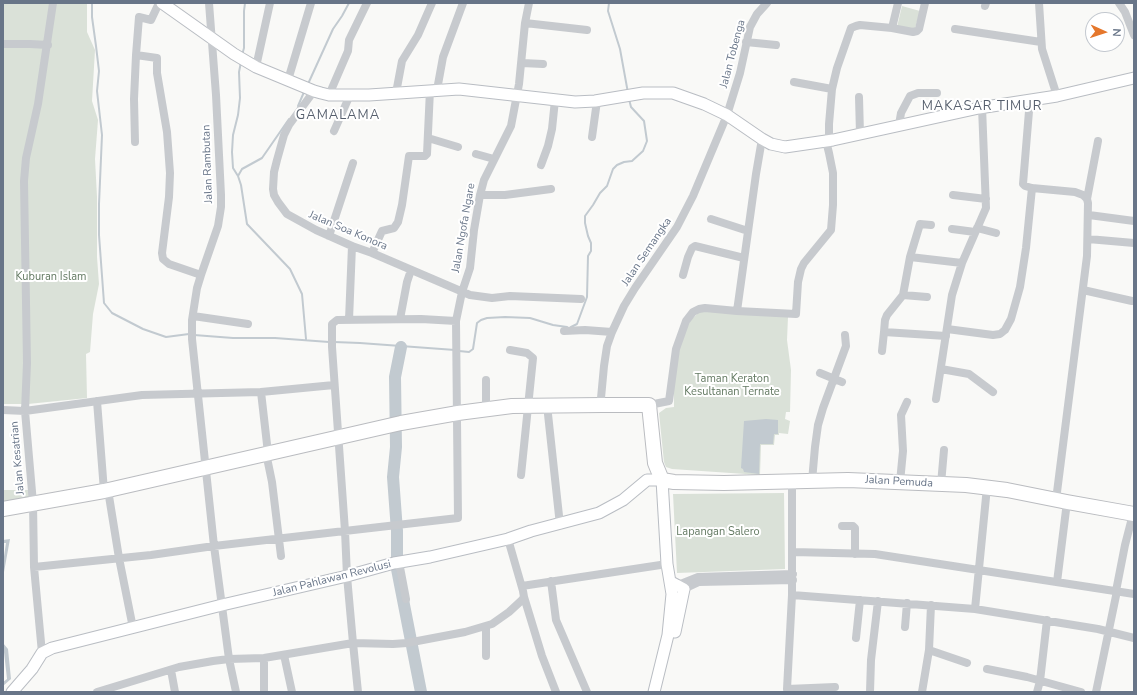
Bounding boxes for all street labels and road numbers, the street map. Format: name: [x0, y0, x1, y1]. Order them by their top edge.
street label: Jalan Tobenga: [718, 18, 748, 90]
street label: Jalan Rambutan: [200, 124, 216, 204]
street label: Jalan Ngofa Ngare: [450, 182, 478, 274]
street label: Jalan Soa Konora: [307, 209, 389, 253]
street label: Jalan Semangka: [619, 215, 675, 289]
street label: Jalan Kesatrian: [8, 421, 28, 495]
street label: Jalan Pemuda: [865, 474, 933, 490]
street label: Jalan Pahlawan Revolusi: [272, 558, 392, 600]

